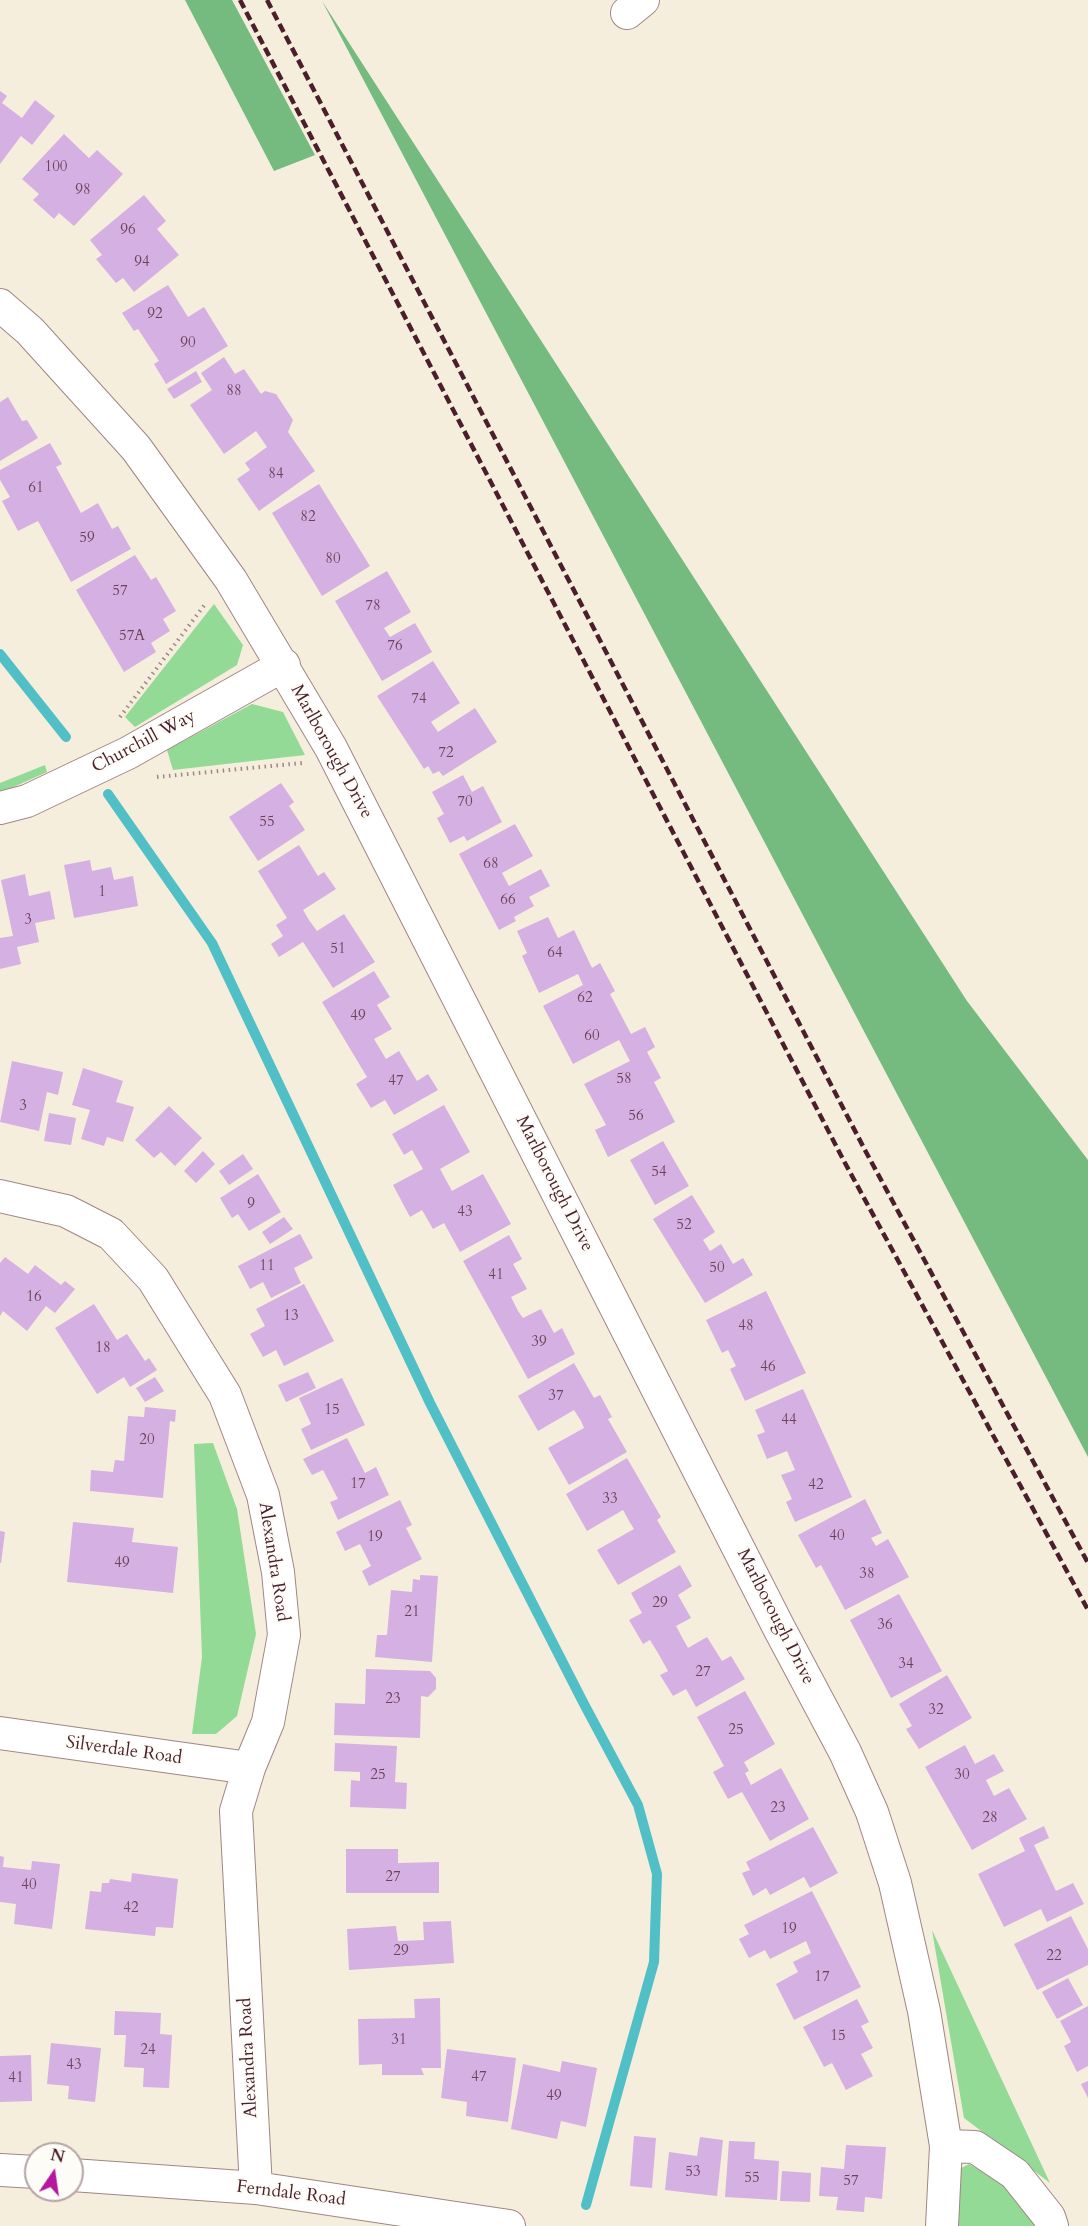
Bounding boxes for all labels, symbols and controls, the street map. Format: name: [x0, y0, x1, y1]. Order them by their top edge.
house number: 100: [44, 159, 68, 177]
house number: 98: [75, 182, 91, 200]
house number: 96: [120, 222, 136, 240]
house number: 94: [134, 254, 150, 272]
house number: 92: [147, 306, 163, 324]
house number: 90: [180, 335, 196, 353]
house number: 88: [226, 383, 242, 401]
house number: 84: [268, 466, 284, 484]
house number: 61: [28, 480, 44, 498]
house number: 82: [300, 509, 316, 527]
house number: 59: [79, 530, 95, 548]
house number: 80: [325, 551, 341, 569]
house number: 57: [112, 583, 128, 601]
house number: 78: [365, 598, 381, 616]
house number: 57A: [119, 628, 145, 646]
house number: 76: [387, 638, 403, 656]
street label: Marlborough Drive: [285, 681, 377, 823]
house number: 74: [411, 691, 427, 709]
street label: Churchill Way: [88, 706, 200, 778]
house number: 72: [438, 745, 454, 763]
house number: 70: [457, 794, 473, 812]
house number: 55: [259, 814, 275, 832]
house number: 68: [483, 856, 499, 874]
house number: 1: [98, 884, 106, 902]
house number: 66: [500, 892, 516, 910]
house number: 3: [24, 912, 32, 930]
house number: 51: [330, 941, 346, 959]
house number: 64: [547, 945, 563, 963]
house number: 62: [577, 990, 593, 1008]
house number: 49: [350, 1008, 366, 1026]
house number: 60: [584, 1028, 600, 1046]
house number: 58: [616, 1071, 632, 1089]
house number: 47: [388, 1073, 404, 1091]
house number: 3: [19, 1098, 27, 1116]
house number: 56: [628, 1108, 644, 1126]
street label: Marlborough Drive: [510, 1112, 598, 1256]
house number: 54: [651, 1164, 667, 1182]
house number: 9: [247, 1196, 255, 1214]
house number: 43: [457, 1204, 473, 1222]
house number: 52: [676, 1217, 692, 1235]
house number: 11: [259, 1258, 275, 1276]
house number: 50: [709, 1260, 725, 1278]
house number: 41: [488, 1267, 504, 1285]
house number: 16: [26, 1289, 42, 1307]
house number: 13: [283, 1308, 299, 1326]
house number: 48: [738, 1318, 754, 1336]
house number: 39: [531, 1334, 547, 1352]
house number: 18: [95, 1340, 111, 1358]
house number: 46: [760, 1359, 776, 1377]
house number: 37: [548, 1388, 564, 1406]
house number: 15: [324, 1402, 340, 1420]
house number: 44: [781, 1412, 797, 1430]
house number: 20: [139, 1432, 155, 1450]
house number: 17: [350, 1476, 366, 1494]
house number: 42: [808, 1477, 824, 1495]
house number: 33: [602, 1491, 618, 1509]
street label: Alexandra Road: [253, 1501, 293, 1623]
house number: 40: [829, 1528, 845, 1546]
house number: 19: [367, 1529, 383, 1547]
street label: Marlborough Drive: [731, 1545, 819, 1689]
house number: 49: [114, 1555, 130, 1573]
house number: 38: [859, 1566, 875, 1584]
house number: 29: [652, 1595, 668, 1613]
house number: 21: [404, 1604, 420, 1622]
house number: 36: [877, 1617, 893, 1635]
house number: 34: [898, 1656, 914, 1674]
house number: 27: [695, 1664, 711, 1682]
house number: 23: [385, 1691, 401, 1709]
house number: 32: [928, 1702, 944, 1720]
house number: 25: [728, 1722, 744, 1740]
street label: Silverdale Road: [65, 1732, 183, 1770]
house number: 25: [370, 1767, 386, 1785]
house number: 30: [954, 1767, 970, 1785]
house number: 23: [770, 1800, 786, 1818]
house number: 28: [982, 1810, 998, 1828]
house number: 27: [385, 1869, 401, 1887]
house number: 40: [21, 1877, 37, 1895]
house number: 42: [123, 1900, 139, 1918]
house number: 19: [781, 1921, 797, 1939]
house number: 29: [393, 1943, 409, 1961]
house number: 22: [1046, 1948, 1062, 1966]
house number: 17: [814, 1969, 830, 1987]
street label: Alexandra Road: [235, 1997, 263, 2119]
house number: 15: [830, 2028, 846, 2046]
house number: 31: [391, 2032, 407, 2050]
house number: 24: [140, 2042, 156, 2060]
house number: 43: [66, 2057, 82, 2075]
house number: 47: [471, 2069, 487, 2087]
house number: 41: [8, 2070, 24, 2088]
house number: 49: [546, 2088, 562, 2106]
north arrow: [24, 2142, 84, 2202]
text: N: [48, 2144, 67, 2169]
house number: 53: [685, 2164, 701, 2182]
house number: 55: [744, 2170, 760, 2188]
house number: 57: [843, 2173, 859, 2191]
street label: Ferndale Road: [235, 2177, 347, 2211]

